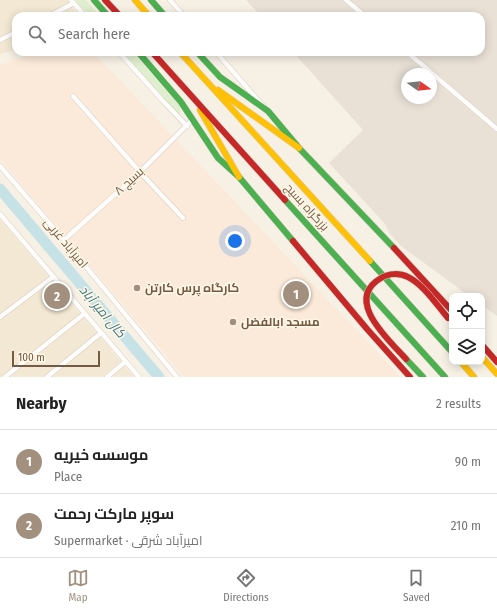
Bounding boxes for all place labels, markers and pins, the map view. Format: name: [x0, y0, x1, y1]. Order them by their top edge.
pin: 1: [283, 279, 309, 309]
pin: 2: [44, 281, 70, 311]
place label: کارگاه پرس کارتن: [145, 281, 239, 297]
marker: کارگاه پرس کارتن: [132, 283, 142, 293]
place label: مسجد ابالفضل: [241, 315, 320, 330]
marker: مسجد ابالفضل: [228, 317, 238, 327]

